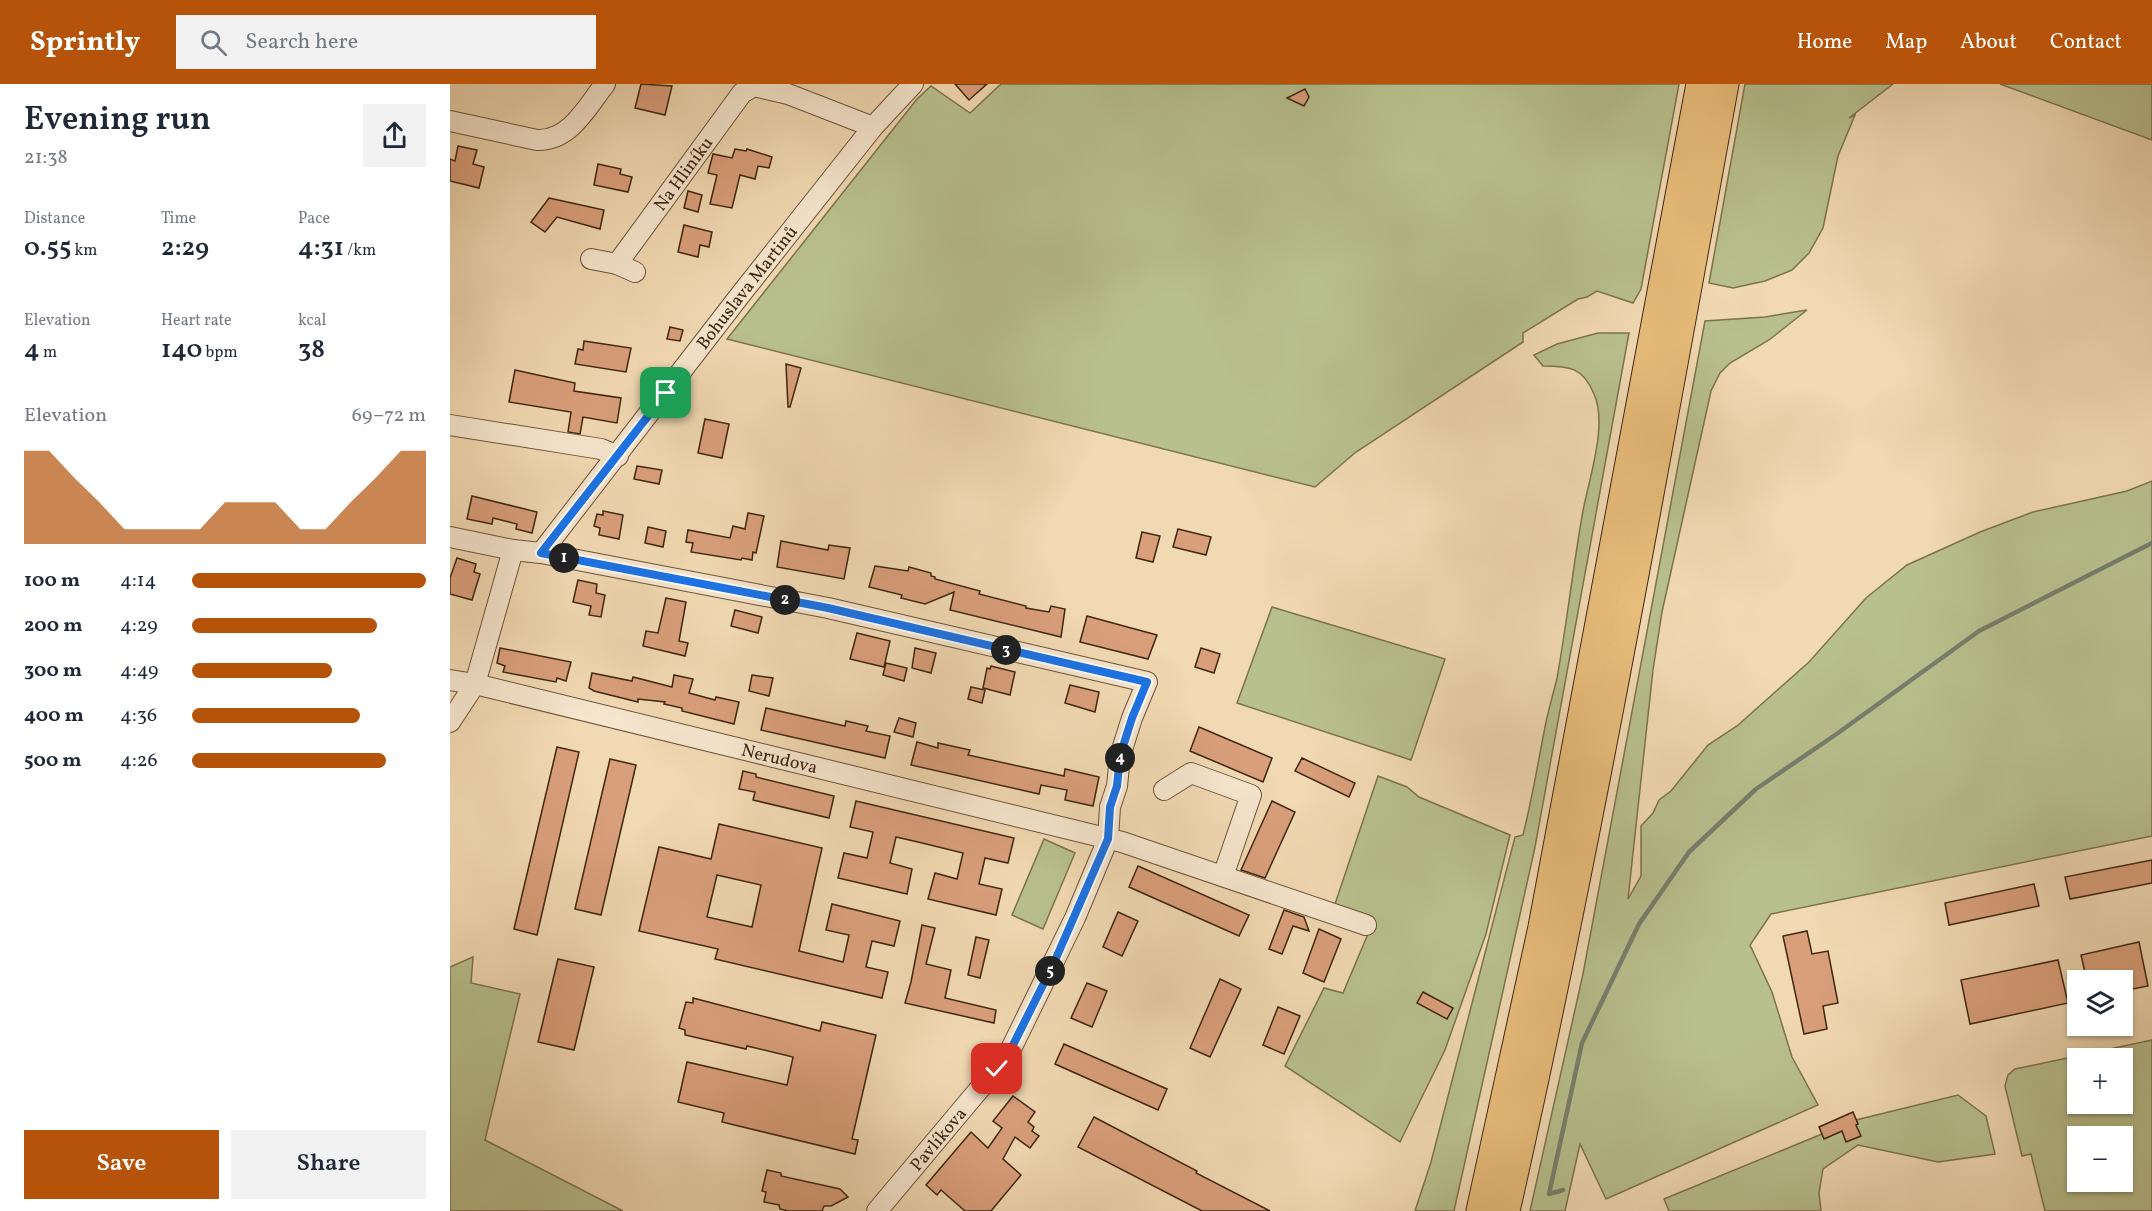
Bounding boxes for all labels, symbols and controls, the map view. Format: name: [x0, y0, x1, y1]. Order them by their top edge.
search box: [176, 15, 596, 69]
text: Sprintly: [30, 23, 140, 62]
icon: search: [197, 26, 230, 59]
text: Search here: [245, 27, 358, 58]
text: Home: [1797, 28, 1852, 57]
text: Map: [1885, 28, 1927, 57]
text: About: [1960, 28, 2017, 57]
text: Contact: [2050, 28, 2122, 57]
text: Evening run: [24, 98, 211, 144]
button: share: [363, 104, 426, 167]
street label: Na Hliníku: [649, 132, 720, 217]
text: 21:38: [24, 144, 68, 172]
text: Distance: [24, 208, 85, 230]
text: Time: [161, 208, 196, 230]
text: Pace: [298, 208, 330, 230]
street label: Bohuslava Martinů: [691, 221, 804, 355]
text: 0.55: [24, 230, 71, 266]
text: 2:29: [161, 230, 209, 266]
text: 4:31: [298, 230, 344, 266]
text: km: [71, 240, 98, 262]
text: /km: [344, 240, 376, 262]
text: Elevation: [24, 310, 91, 332]
text: Heart rate: [161, 310, 232, 332]
text: kcal: [298, 310, 326, 332]
text: 4: [24, 332, 40, 368]
text: 140: [161, 332, 202, 368]
text: 38: [298, 332, 325, 368]
text: m: [40, 342, 57, 364]
text: bpm: [202, 342, 238, 364]
pin: [640, 367, 691, 418]
icon: arrive: [649, 376, 682, 409]
text: Elevation: [24, 402, 107, 430]
text: 69–72 m: [352, 402, 426, 430]
pin: 1: [549, 543, 579, 573]
text: 1: [561, 547, 567, 569]
text: 100 m: [24, 567, 80, 595]
text: 4:14: [120, 567, 156, 595]
pin: 2: [770, 585, 800, 615]
text: 2: [781, 589, 789, 611]
text: 200 m: [24, 612, 82, 640]
text: 4:29: [120, 612, 158, 640]
pin: 3: [991, 635, 1021, 665]
text: 3: [1002, 639, 1010, 661]
text: 300 m: [24, 657, 82, 685]
text: 4:49: [120, 657, 158, 685]
text: 400 m: [24, 702, 84, 730]
text: 4:36: [120, 702, 157, 730]
street label: Nerudova: [739, 739, 820, 781]
pin: 4: [1105, 743, 1135, 773]
text: 500 m: [24, 747, 82, 775]
text: 4:26: [120, 747, 158, 775]
text: 4: [1115, 747, 1125, 769]
pin: 5: [1035, 956, 1065, 986]
text: 5: [1046, 960, 1054, 982]
map controls: [2067, 970, 2133, 1192]
button: layers: [2067, 970, 2133, 1036]
pin: [971, 1043, 1022, 1094]
button: +: [2067, 1048, 2133, 1114]
icon: check: [980, 1052, 1013, 1085]
street label: Pavlíkova: [905, 1103, 973, 1177]
button: −: [2067, 1126, 2133, 1192]
button: Save: [24, 1130, 219, 1199]
button: Share: [231, 1130, 426, 1199]

